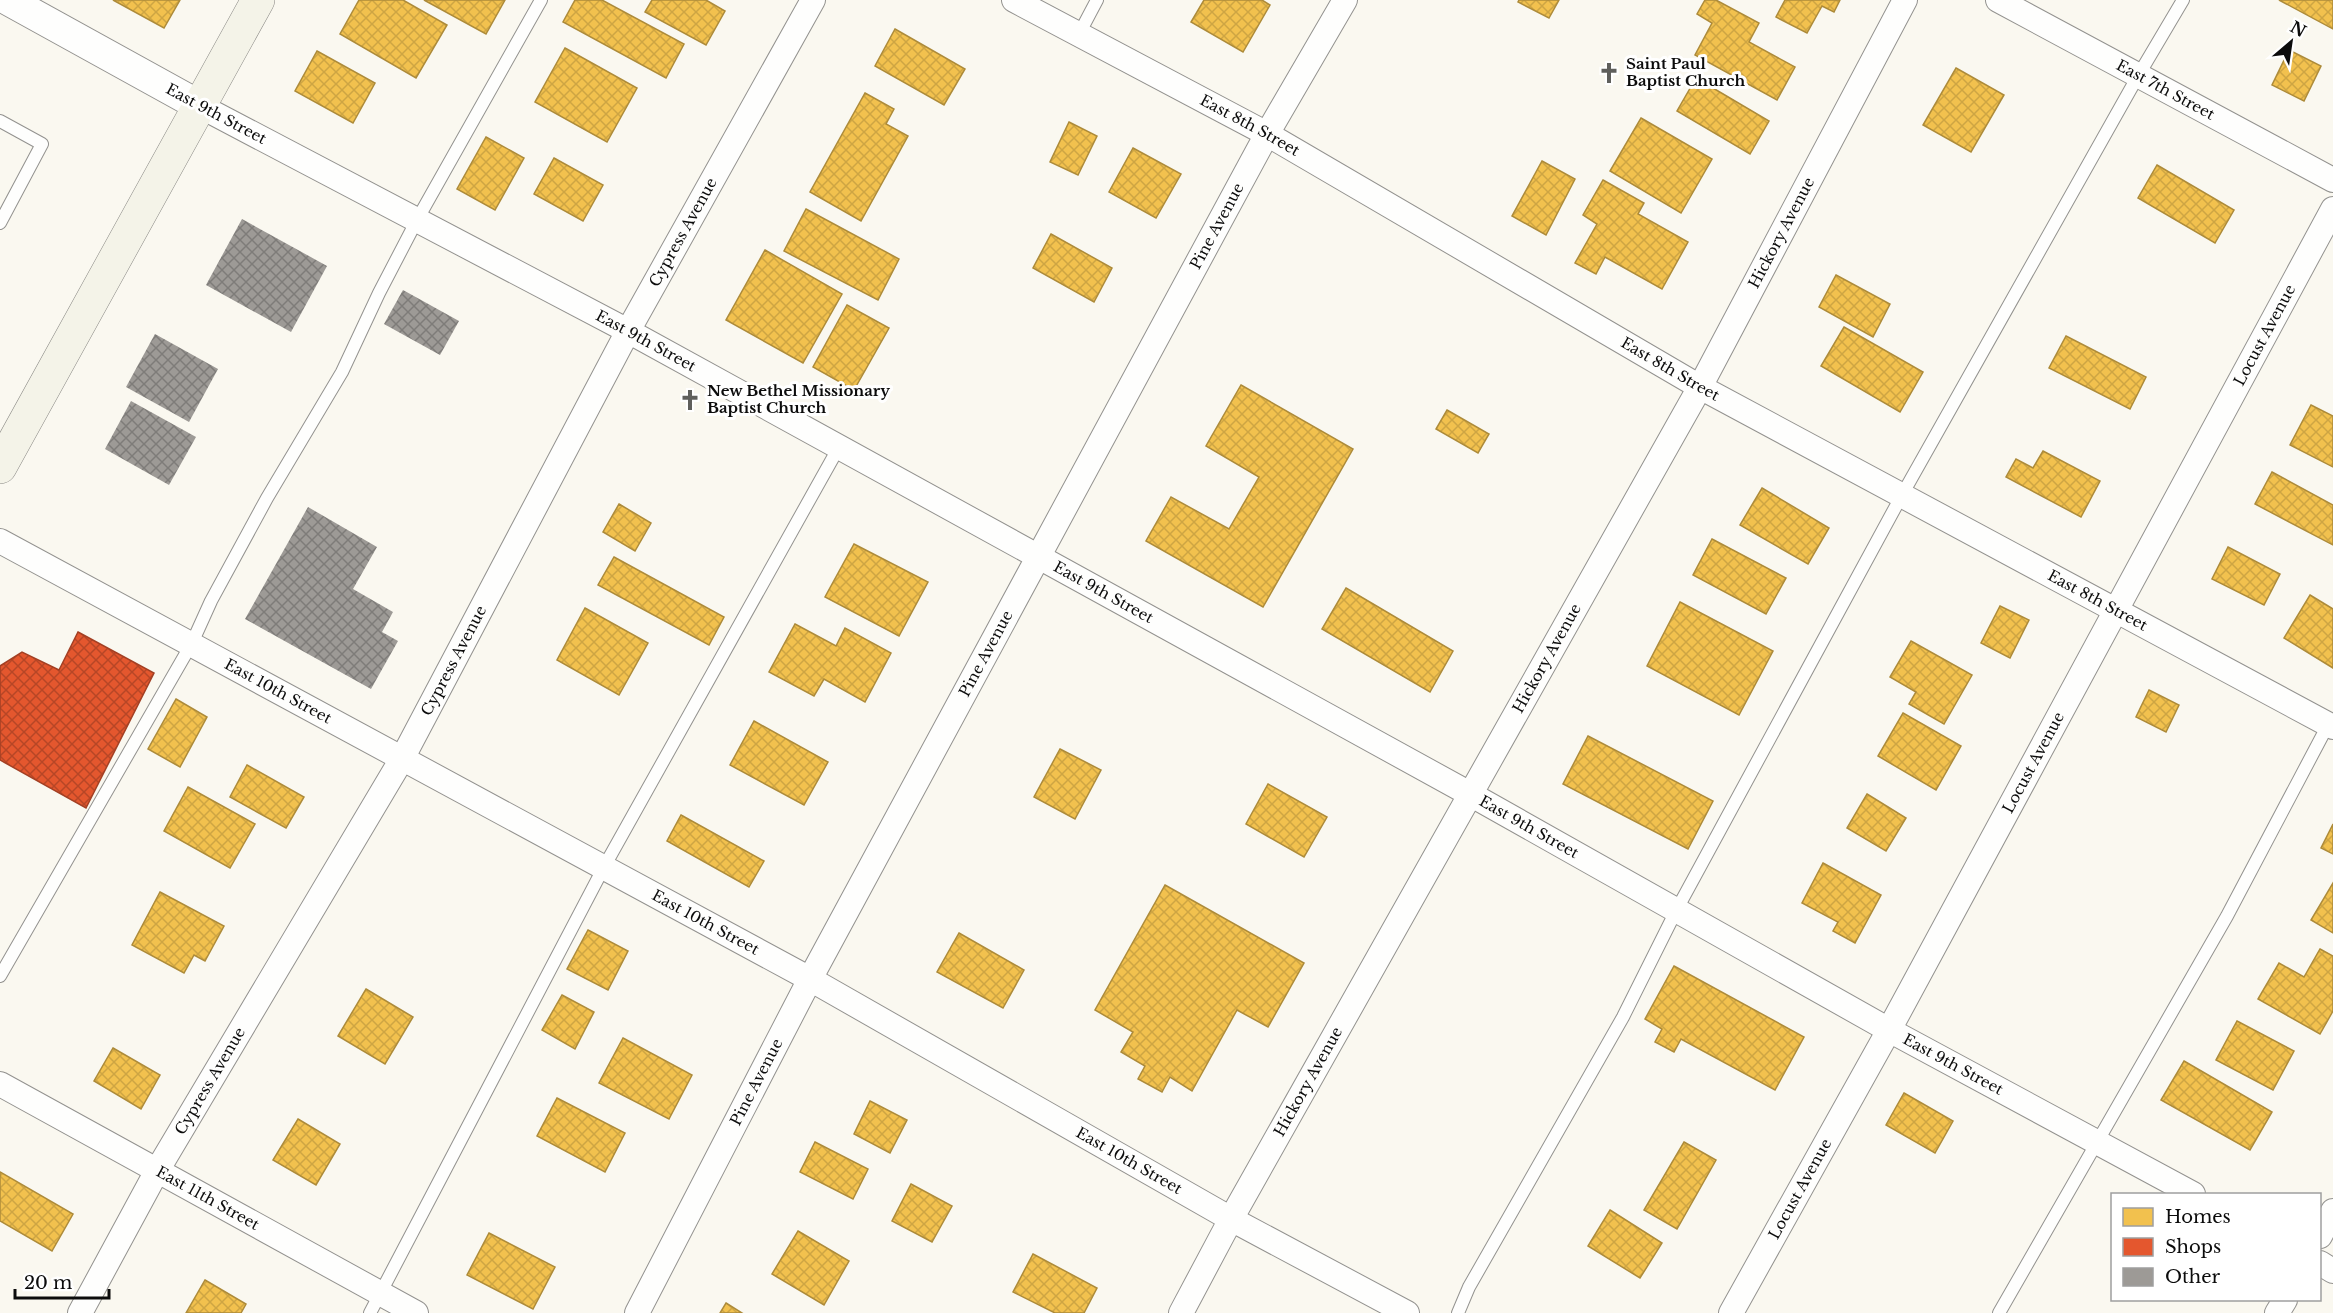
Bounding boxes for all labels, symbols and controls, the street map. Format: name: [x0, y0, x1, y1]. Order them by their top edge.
north arrow: [2261, 12, 2321, 72]
text: N: [2287, 16, 2310, 41]
place label: Saint Paul Baptist Church: [1626, 54, 1745, 90]
street label: East 7th Street: [2113, 55, 2218, 124]
church icon: Saint Paul Baptist Church: [1597, 61, 1621, 85]
street label: East 9th Street: [163, 79, 270, 148]
street label: East 8th Street: [1197, 90, 1303, 160]
street label: Cypress Avenue: [645, 174, 721, 290]
street label: Hickory Avenue: [1744, 174, 1818, 291]
street label: Pine Avenue: [1186, 180, 1248, 272]
street label: Locust Avenue: [2229, 281, 2299, 389]
street label: East 9th Street: [593, 306, 700, 376]
street label: East 8th Street: [1618, 333, 1723, 405]
place label: New Bethel Missionary Baptist Church: [707, 381, 890, 417]
church icon: New Bethel Missionary Baptist Church: [678, 388, 702, 412]
street label: East 9th Street: [1050, 557, 1157, 627]
street label: East 8th Street: [2045, 566, 2151, 635]
street label: Hickory Avenue: [1508, 600, 1585, 716]
street label: Cypress Avenue: [417, 602, 490, 719]
street label: Pine Avenue: [954, 607, 1017, 700]
street label: East 10th Street: [221, 654, 335, 728]
street label: Locust Avenue: [1998, 709, 2068, 816]
street label: East 9th Street: [1476, 791, 1582, 862]
street label: East 10th Street: [649, 885, 763, 959]
street label: Hickory Avenue: [1269, 1023, 1346, 1140]
street label: Cypress Avenue: [170, 1024, 249, 1138]
street label: East 9th Street: [1900, 1029, 2007, 1099]
street label: Pine Avenue: [726, 1035, 786, 1129]
street label: East 10th Street: [1073, 1123, 1186, 1198]
street label: Locust Avenue: [1764, 1135, 1835, 1242]
street label: East 11th Street: [153, 1162, 263, 1234]
legend: [2111, 1193, 2321, 1301]
text: Homes: [2165, 1206, 2231, 1228]
text: Shops: [2165, 1236, 2221, 1258]
scale bar: [15, 1262, 110, 1300]
text: Other: [2165, 1266, 2221, 1288]
text: 20 m: [24, 1272, 72, 1294]

